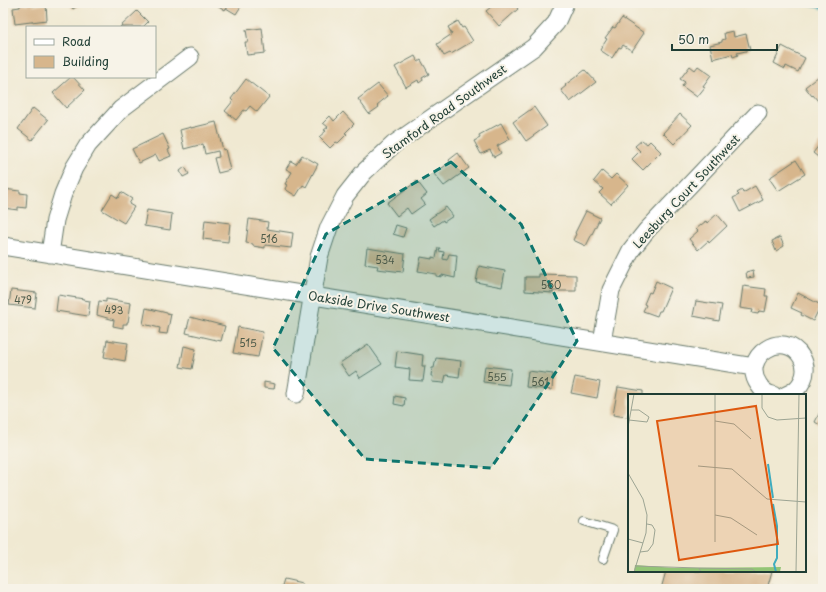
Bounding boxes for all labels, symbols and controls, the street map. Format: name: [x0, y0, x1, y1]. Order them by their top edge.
legend: [26, 26, 156, 78]
scale bar: [672, 26, 777, 52]
text: 50 m: [678, 30, 709, 48]
text: Road: [62, 32, 91, 50]
text: Building: [62, 52, 109, 70]
street label: Stamford Road Southwest: [378, 59, 510, 162]
street label: Leesburg Court Southwest: [628, 130, 744, 252]
house number: 516: [260, 231, 278, 246]
house number: 534: [375, 252, 395, 267]
house number: 560: [541, 277, 561, 292]
street label: Oakside Drive Southwest: [307, 286, 451, 326]
house number: 479: [14, 292, 32, 307]
house number: 493: [105, 302, 124, 317]
house number: 515: [239, 335, 257, 350]
house number: 555: [487, 369, 507, 384]
house number: 561: [531, 374, 549, 389]
inset map: [628, 394, 806, 572]

